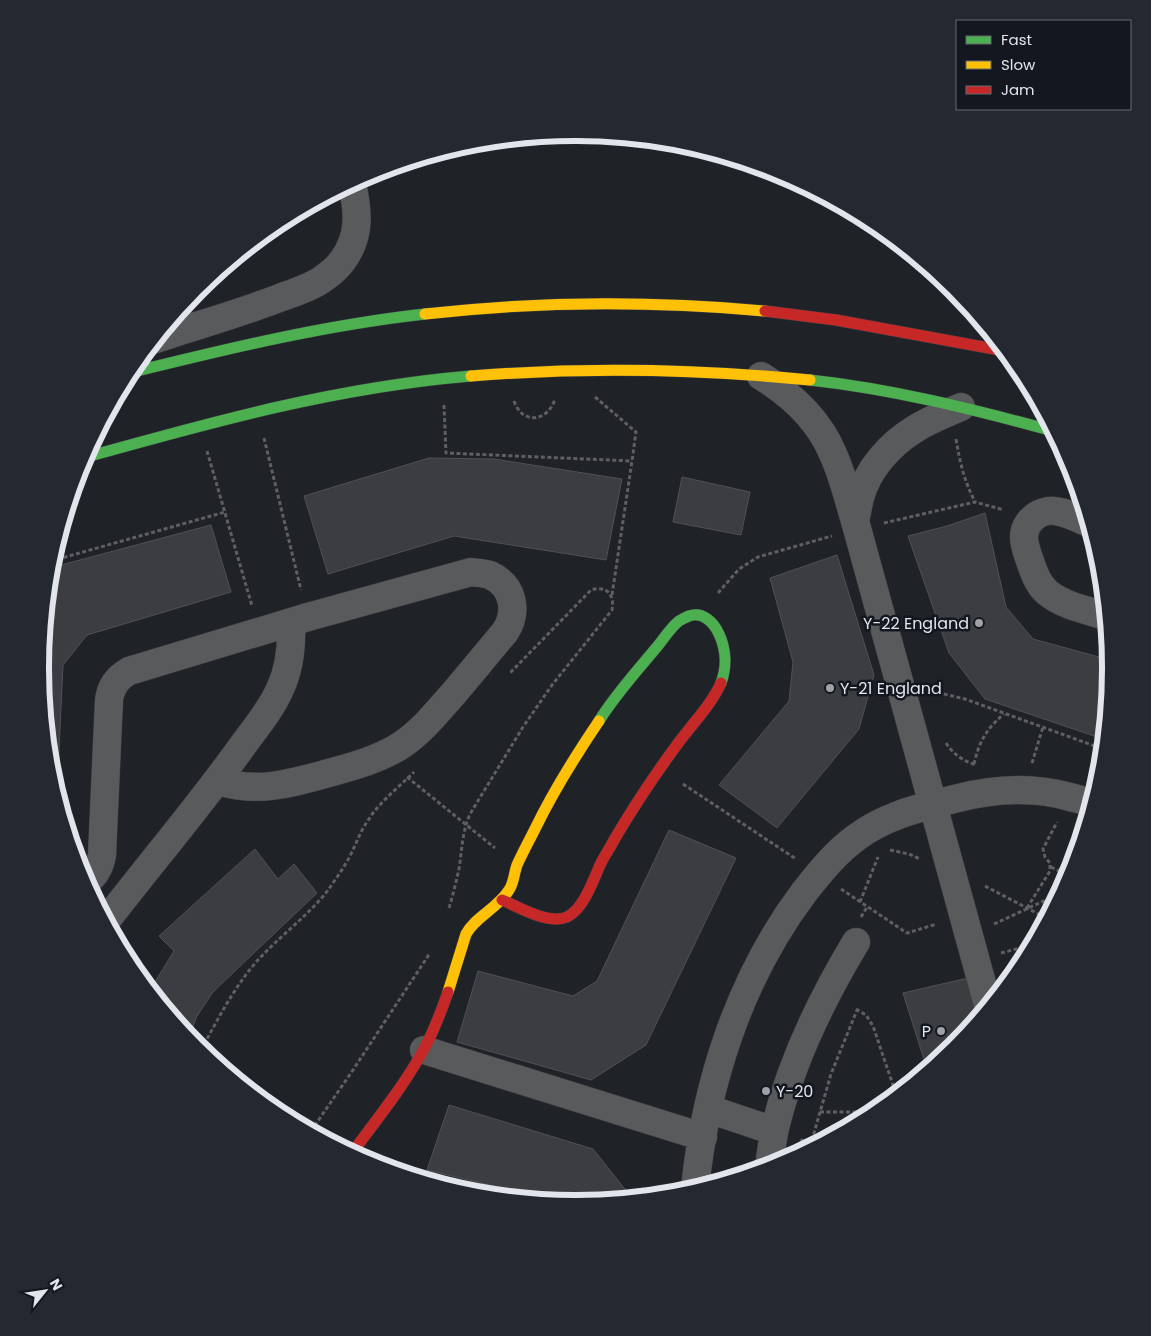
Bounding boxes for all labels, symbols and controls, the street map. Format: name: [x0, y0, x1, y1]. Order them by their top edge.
legend: [956, 20, 1131, 110]
text: Fast: [1001, 29, 1032, 50]
text: Slow: [1001, 54, 1036, 75]
text: Jam: [1001, 79, 1035, 100]
place label: Y-22 England: [863, 612, 969, 635]
marker: Y-22 England: [973, 617, 985, 629]
place label: Y-21 England: [840, 677, 942, 700]
marker: Y-21 England: [824, 682, 836, 694]
place label: P: [922, 1020, 931, 1043]
marker: P: [935, 1025, 947, 1037]
place label: Y-20: [776, 1080, 813, 1103]
marker: Y-20: [760, 1085, 772, 1097]
north arrow: [20, 1266, 70, 1316]
text: N: [45, 1275, 68, 1294]

